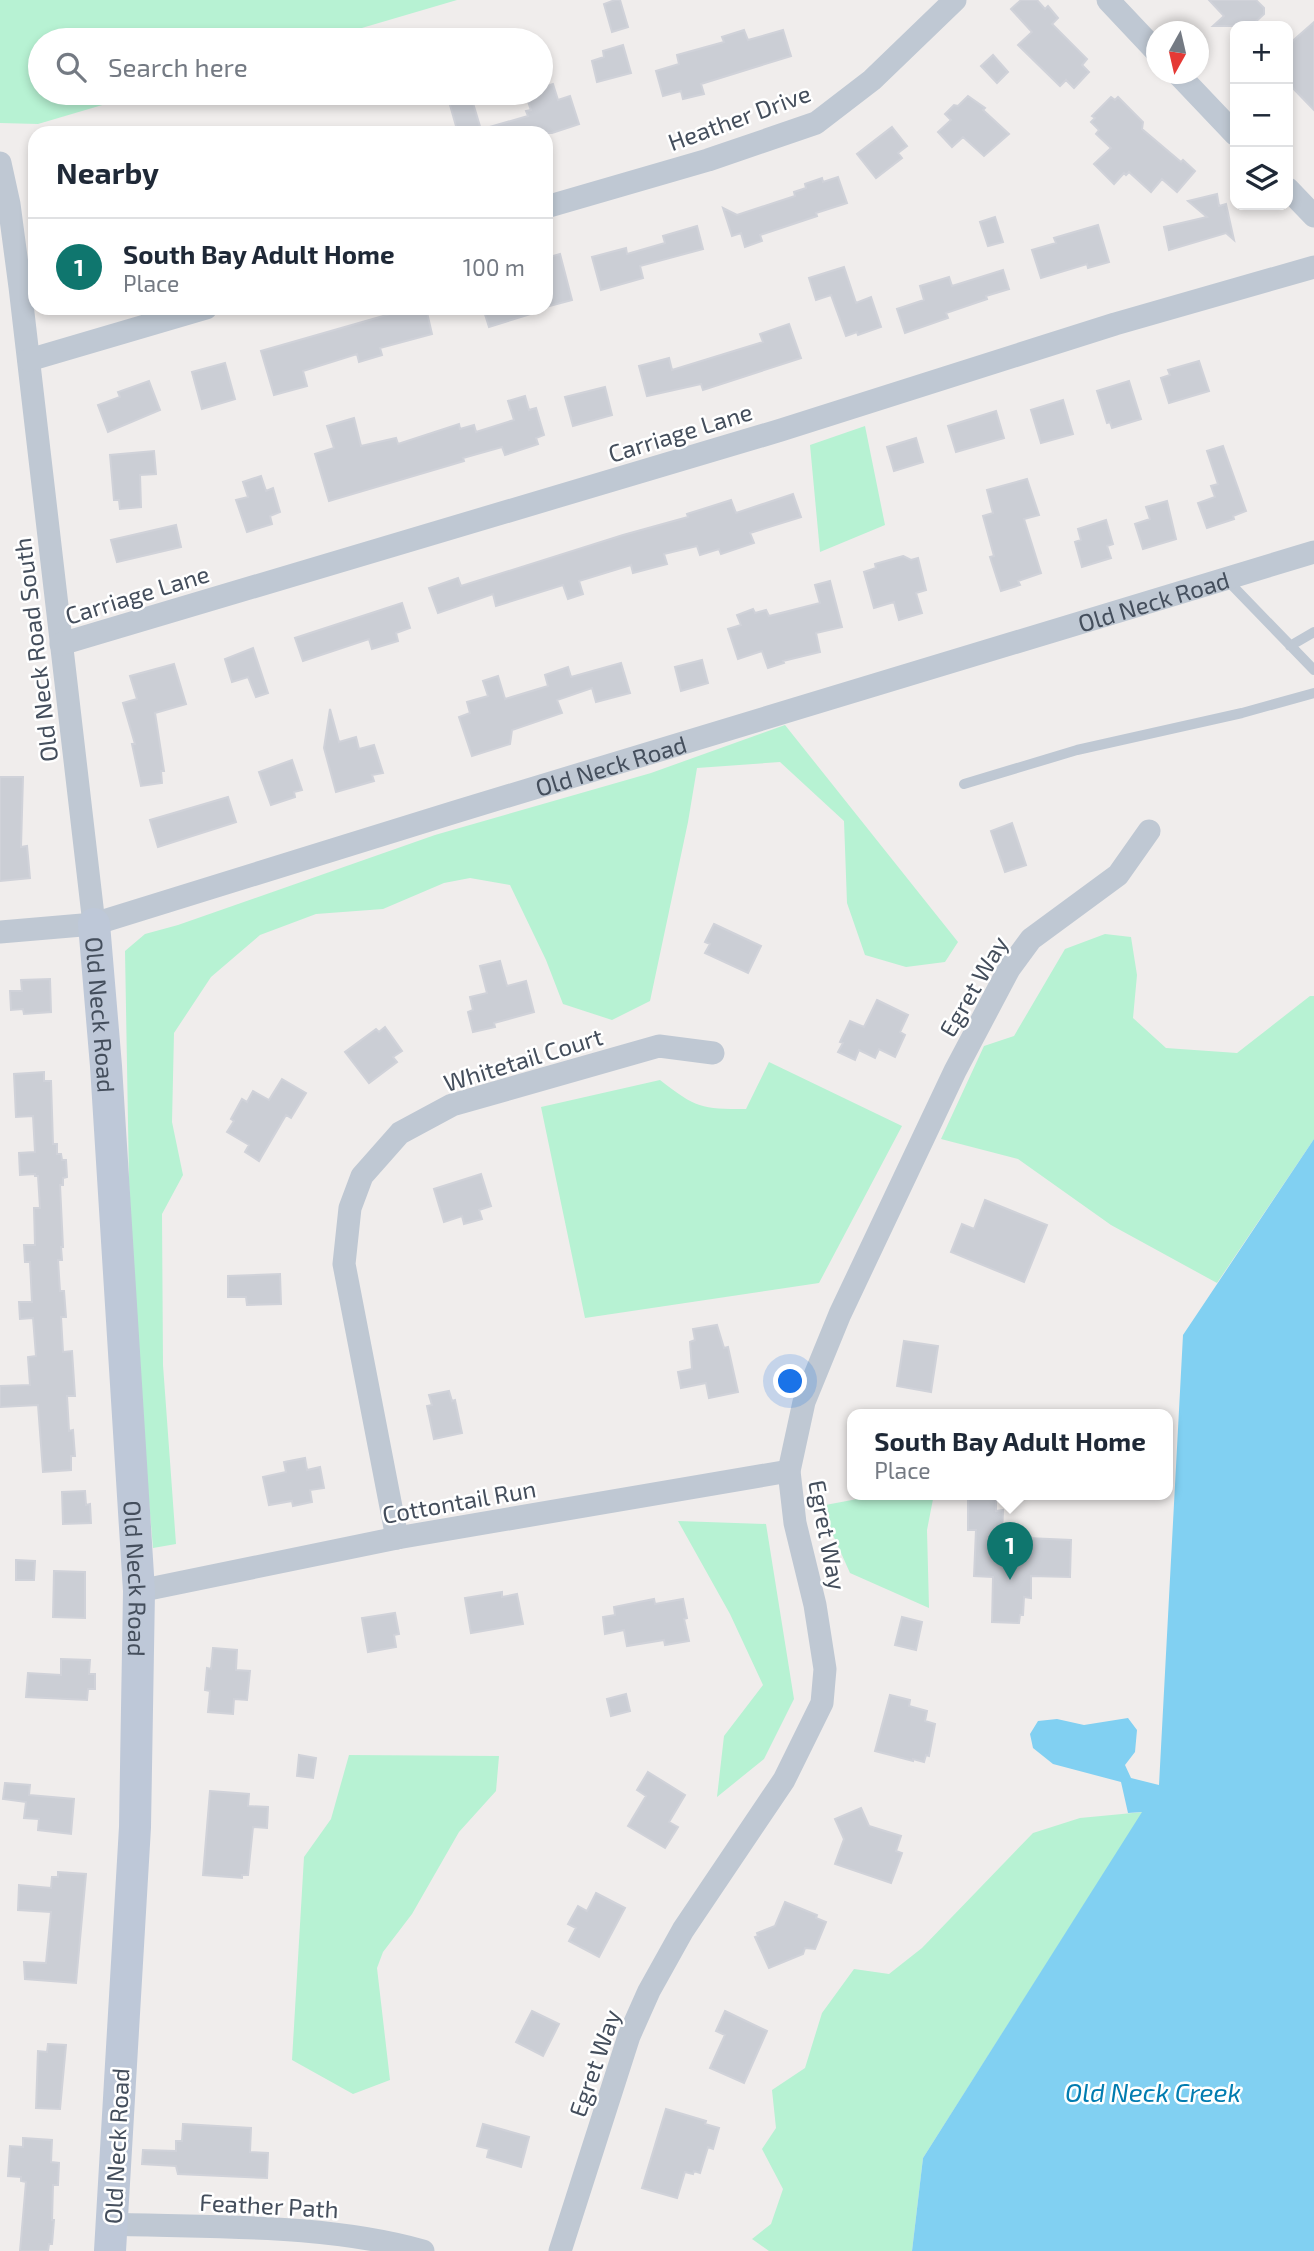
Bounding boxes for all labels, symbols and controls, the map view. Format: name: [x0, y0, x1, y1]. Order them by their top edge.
north arrow: [1146, 21, 1209, 84]
map controls: [1230, 21, 1293, 210]
button: +: [1230, 21, 1293, 84]
search box: [28, 28, 553, 105]
icon: search: [52, 48, 90, 86]
text: Search here: [108, 51, 248, 82]
street label: Heather Drive: [664, 78, 814, 156]
button: −: [1230, 84, 1293, 147]
button: layers: [1230, 147, 1293, 210]
text: Nearby: [56, 154, 159, 190]
text: South Bay Adult Home: [123, 238, 395, 269]
text: 1: [74, 253, 84, 281]
text: 100 m: [463, 253, 525, 281]
text: Place: [123, 269, 179, 297]
street label: Carriage Lane: [604, 396, 756, 468]
street label: Old Neck Road South: [7, 536, 63, 764]
street label: Carriage Lane: [61, 558, 213, 630]
street label: Old Neck Road: [1074, 564, 1233, 637]
street label: Old Neck Road: [532, 728, 690, 801]
street label: Egret Way: [933, 930, 1014, 1042]
street label: Old Neck Road: [81, 935, 122, 1094]
street label: Whitetail Court: [440, 1021, 606, 1097]
your location: [773, 1364, 807, 1398]
popup: [847, 1409, 1173, 1500]
text: South Bay Adult Home: [874, 1425, 1146, 1456]
text: Place: [874, 1456, 931, 1484]
street label: Cottontail Run: [380, 1473, 538, 1529]
street label: Egret Way: [803, 1477, 853, 1593]
street label: Old Neck Road: [119, 1499, 154, 1657]
pin: 1: [987, 1522, 1033, 1580]
street label: Egret Way: [562, 2005, 626, 2120]
street label: Old Neck Road: [97, 2067, 135, 2225]
water label: Old Neck Creek: [1065, 2076, 1241, 2107]
street label: Feather Path: [199, 2187, 339, 2223]

